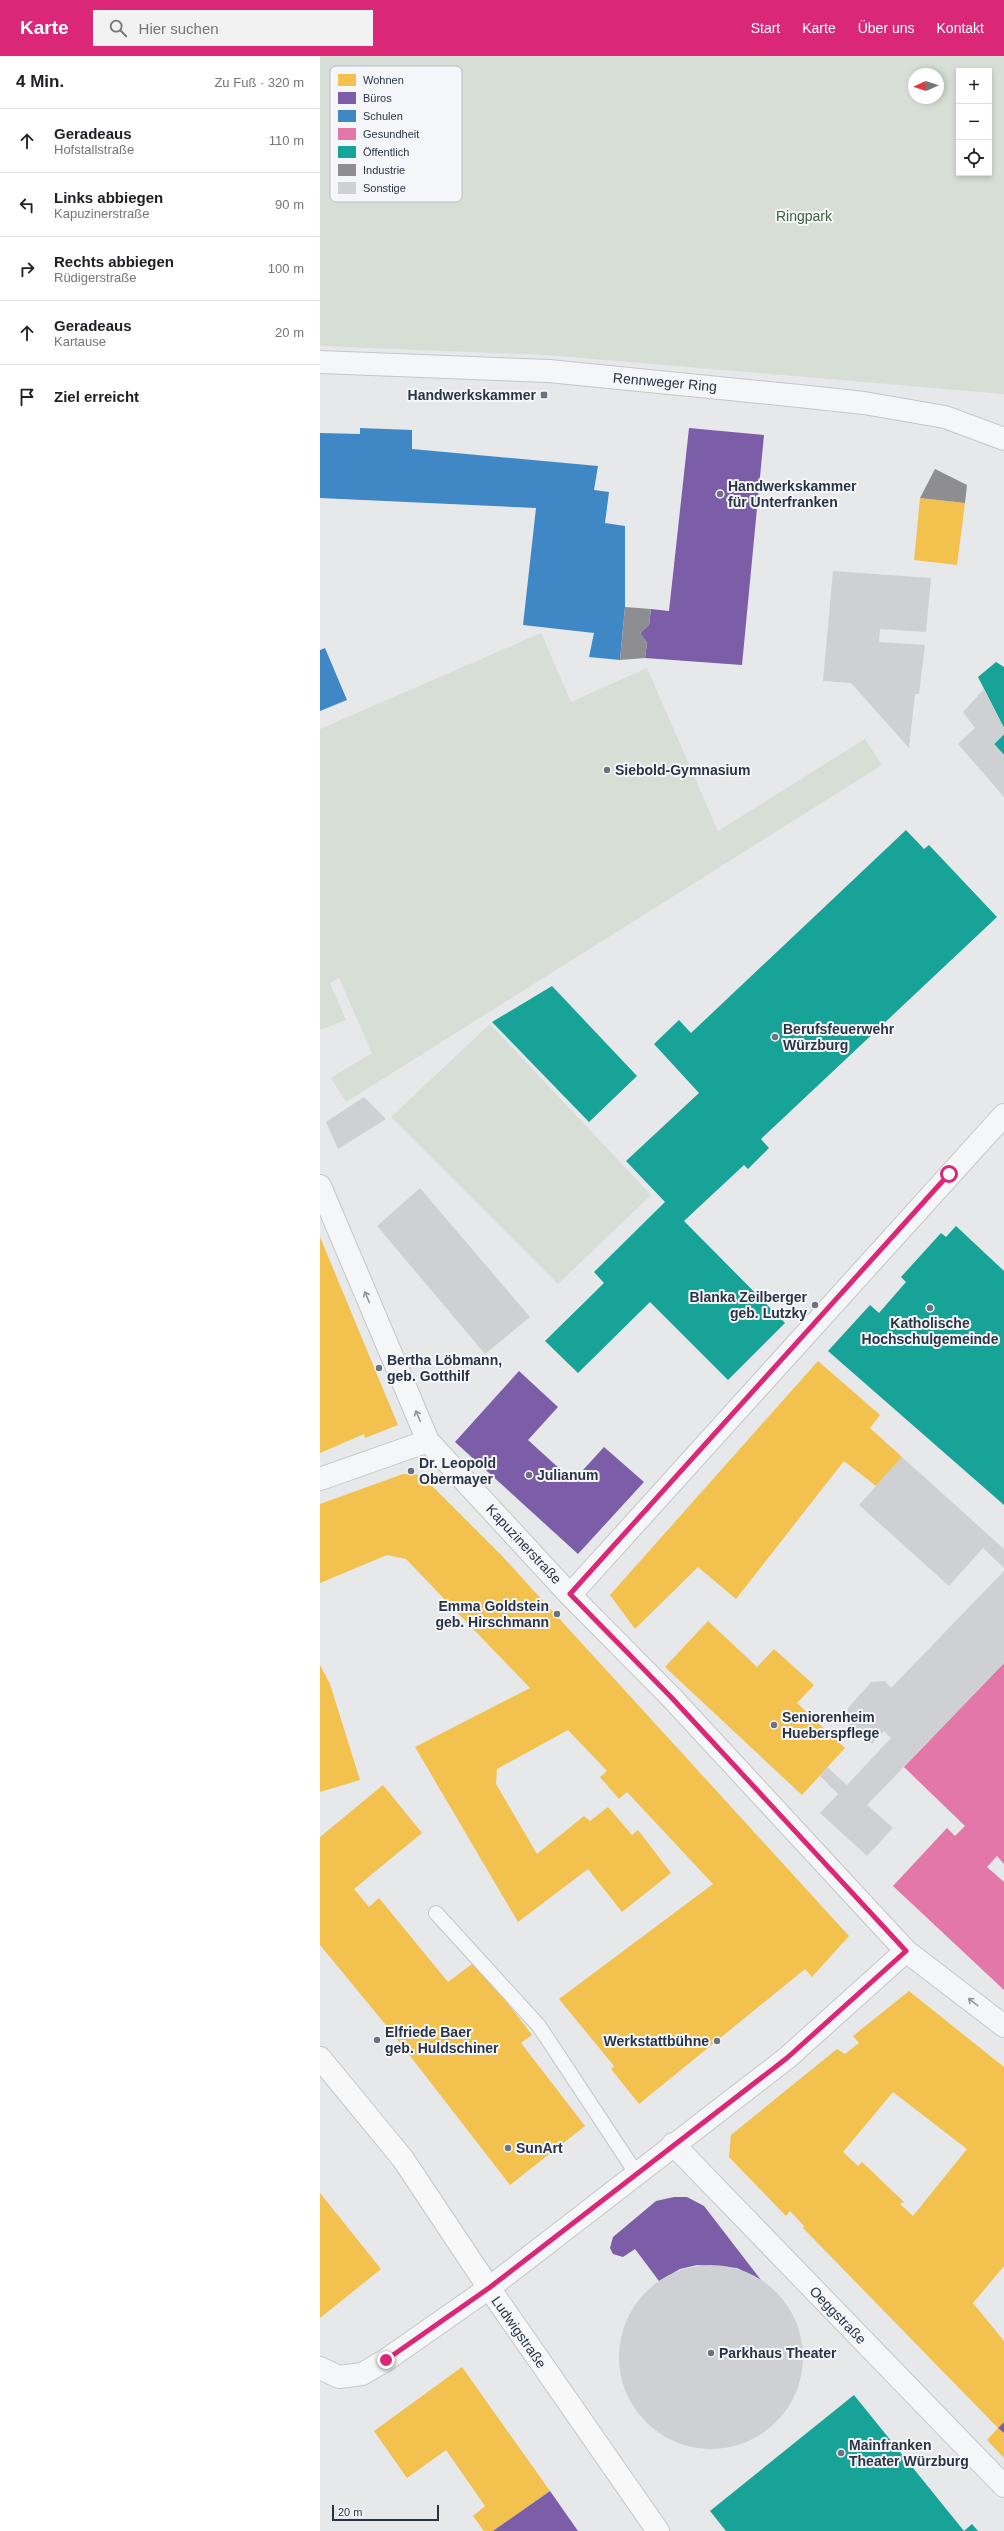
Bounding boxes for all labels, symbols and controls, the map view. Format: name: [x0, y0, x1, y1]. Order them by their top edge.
search box: [93, 10, 373, 46]
text: Karte: [20, 17, 69, 38]
icon: search: [107, 17, 129, 39]
text: Hier suchen: [139, 20, 219, 37]
text: Start: [751, 20, 780, 36]
text: Karte: [802, 20, 836, 36]
text: Über uns: [858, 20, 915, 36]
text: Kontakt: [937, 20, 984, 36]
legend: [330, 66, 462, 202]
north arrow: [908, 68, 944, 104]
map controls: [956, 68, 992, 176]
button: +: [956, 68, 992, 104]
text: 4 Min.: [16, 72, 64, 91]
text: Wohnen: [363, 74, 404, 86]
text: Zu Fuß · 320 m: [214, 75, 304, 90]
text: Büros: [363, 92, 392, 104]
button: −: [956, 104, 992, 140]
text: Schulen: [363, 110, 403, 122]
text: Geradeaus: [54, 125, 132, 142]
text: Gesundheit: [363, 128, 419, 140]
icon: ahead: [16, 130, 38, 152]
text: 110 m: [269, 133, 304, 148]
button: locate: [956, 140, 992, 176]
text: Hofstallstraße: [54, 142, 134, 157]
text: Öffentlich: [363, 146, 409, 158]
text: Industrie: [363, 164, 405, 176]
text: Sonstige: [363, 182, 406, 194]
text: Links abbiegen: [54, 189, 163, 206]
icon: left: [16, 194, 38, 216]
text: 90 m: [275, 197, 304, 212]
text: Kapuzinerstraße: [54, 206, 149, 221]
park label: Ringpark: [776, 208, 833, 224]
text: Rechts abbiegen: [54, 253, 174, 270]
icon: right: [16, 258, 38, 280]
text: 100 m: [268, 261, 304, 276]
text: Rüdigerstraße: [54, 270, 136, 285]
text: Geradeaus: [54, 317, 132, 334]
icon: ahead: [16, 322, 38, 344]
text: 20 m: [275, 325, 304, 340]
text: Kartause: [54, 334, 106, 349]
street label: Rennweger Ring: [612, 369, 718, 395]
icon: arrive: [16, 386, 38, 408]
place label: Handwerkskammer: [408, 387, 537, 403]
text: Ziel erreicht: [54, 388, 139, 405]
marker: Handwerkskammer: [539, 390, 549, 400]
place label: Handwerkskammer für Unterfranken: [728, 478, 857, 510]
marker: Handwerkskammer für Unterfranken: [715, 489, 725, 499]
place label: Siebold-Gymnasium: [615, 762, 750, 778]
marker: Siebold-Gymnasium: [602, 765, 612, 775]
place label: Berufsfeuerwehr Würzburg: [783, 1021, 895, 1053]
marker: Berufsfeuerwehr Würzburg: [770, 1032, 780, 1042]
route start: [940, 1165, 958, 1183]
place label: Blanka Zeilberger geb. Lutzky: [690, 1289, 808, 1321]
one-way arrow: [363, 1291, 370, 1303]
marker: Blanka Zeilberger geb. Lutzky: [810, 1300, 820, 1310]
marker: Katholische Hochschulgemeinde: [925, 1303, 935, 1313]
place label: Katholische Hochschulgemeinde: [862, 1315, 999, 1347]
place label: Bertha Löbmann, geb. Gotthilf: [387, 1352, 502, 1384]
marker: Bertha Löbmann, geb. Gotthilf: [374, 1363, 384, 1373]
one-way arrow: [414, 1411, 421, 1423]
place label: Dr. Leopold Obermayer: [419, 1455, 496, 1487]
marker: Dr. Leopold Obermayer: [406, 1466, 416, 1476]
place label: Julianum: [537, 1467, 598, 1483]
marker: Julianum: [524, 1470, 534, 1480]
street label: Kapuzinerstraße: [483, 1501, 565, 1587]
place label: Emma Goldstein geb. Hirschmann: [435, 1598, 549, 1630]
marker: Emma Goldstein geb. Hirschmann: [552, 1609, 562, 1619]
place label: Seniorenheim Hueberspflege: [782, 1709, 879, 1741]
marker: Seniorenheim Hueberspflege: [769, 1720, 779, 1730]
one-way arrow: [968, 1998, 979, 2006]
place label: Elfriede Baer geb. Huldschiner: [385, 2024, 499, 2056]
place label: Werkstattbühne: [603, 2033, 709, 2049]
marker: Elfriede Baer geb. Huldschiner: [372, 2035, 382, 2045]
marker: Werkstattbühne: [712, 2036, 722, 2046]
place label: SunArt: [516, 2140, 563, 2156]
marker: SunArt: [503, 2143, 513, 2153]
street label: Oeggstraße: [807, 2283, 870, 2347]
street label: Ludwigstraße: [488, 2293, 550, 2371]
place label: Parkhaus Theater: [719, 2345, 837, 2361]
marker: Parkhaus Theater: [706, 2348, 716, 2358]
route end: [377, 2351, 395, 2369]
place label: Mainfranken Theater Würzburg: [849, 2437, 969, 2469]
marker: Mainfranken Theater Würzburg: [836, 2448, 846, 2458]
scale bar: [332, 2503, 439, 2522]
text: 20 m: [338, 2506, 362, 2518]

